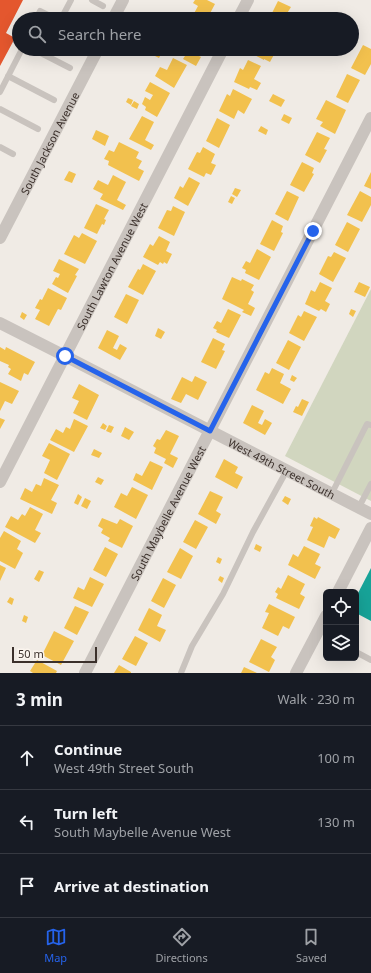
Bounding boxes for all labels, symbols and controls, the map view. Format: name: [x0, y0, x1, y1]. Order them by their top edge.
search box: [12, 12, 359, 56]
icon: search: [26, 23, 48, 45]
text: Search here: [58, 24, 141, 44]
street label: South Jackson Avenue: [16, 89, 82, 197]
street label: South Lawton Avenue West: [72, 200, 150, 332]
route end: [304, 222, 322, 240]
route start: [56, 347, 74, 365]
street label: West 49th Street South: [226, 434, 338, 502]
street label: South Maybelle Avenue West: [126, 443, 208, 583]
map controls: [323, 589, 359, 661]
button: locate: [323, 589, 359, 625]
button: layers: [323, 625, 359, 661]
scale bar: [12, 645, 97, 664]
text: 50 m: [18, 646, 44, 661]
text: 3 min: [16, 688, 63, 711]
text: Walk · 230 m: [277, 690, 355, 708]
text: Continue: [54, 739, 122, 759]
icon: ahead: [16, 747, 38, 769]
text: 100 m: [317, 749, 355, 767]
text: West 49th Street South: [54, 759, 194, 777]
text: Turn left: [54, 803, 118, 823]
icon: left: [16, 811, 38, 833]
text: 130 m: [317, 813, 355, 831]
text: South Maybelle Avenue West: [54, 823, 231, 841]
icon: arrive: [16, 875, 38, 897]
text: Arrive at destination: [54, 876, 209, 896]
tab: Map: [44, 926, 67, 965]
tab: Directions: [155, 926, 208, 965]
tab: Saved: [296, 926, 327, 965]

